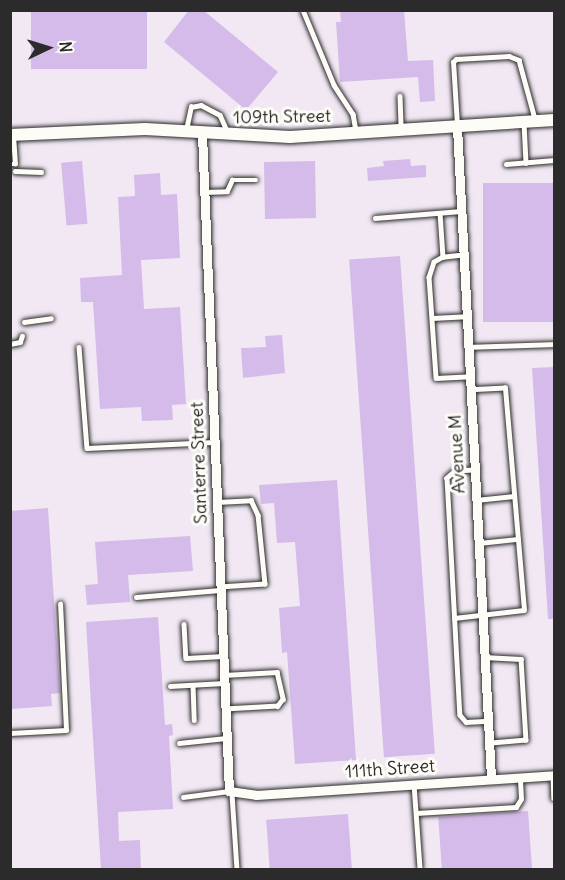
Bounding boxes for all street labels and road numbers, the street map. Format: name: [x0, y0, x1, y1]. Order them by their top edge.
street label: 109th Street: [233, 105, 331, 129]
street label: Santerre Street: [186, 402, 212, 524]
street label: Avenue M: [444, 414, 470, 494]
street label: 111th Street: [344, 755, 436, 783]

